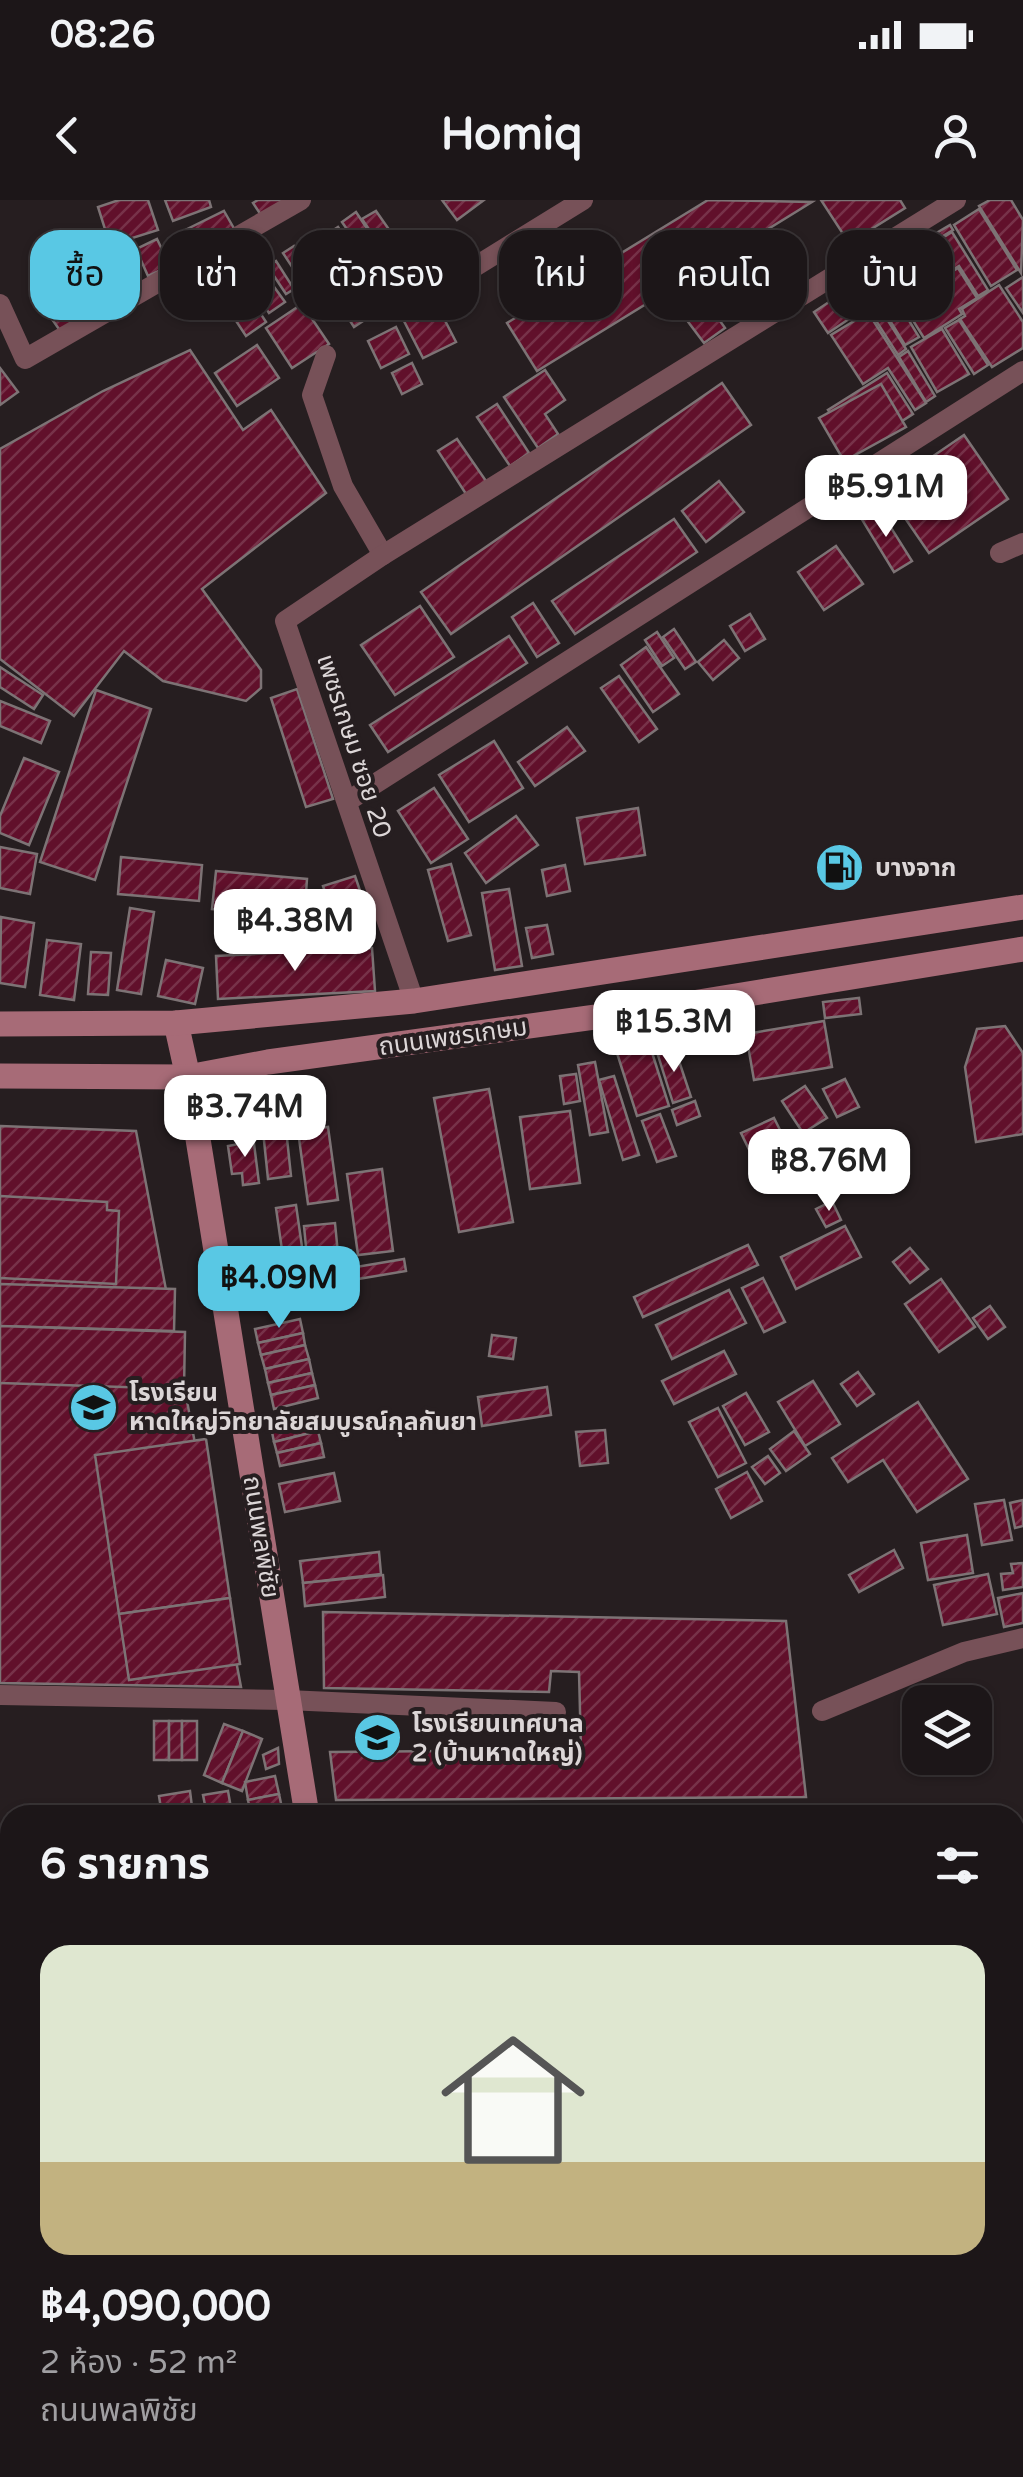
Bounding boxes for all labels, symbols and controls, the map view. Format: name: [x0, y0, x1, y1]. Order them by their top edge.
text: 08:26: [50, 12, 155, 58]
icon: back: [40, 108, 95, 163]
text: Homiq: [441, 108, 582, 162]
icon: person: [928, 108, 983, 163]
chip: ซื้อ: [30, 230, 140, 320]
chip: เช่า: [160, 230, 273, 320]
chip: ตัวกรอง: [293, 230, 479, 320]
chip: ใหม่: [499, 230, 622, 320]
chip: คอนโด: [642, 230, 807, 320]
chip: บ้าน: [827, 230, 953, 320]
pin: ฿5.91M: [805, 455, 967, 540]
text: ฿5.91M: [827, 468, 945, 506]
street label: เพชรเกษม ซอย 20: [310, 650, 398, 842]
fuel station icon: บางจาก: [814, 842, 866, 894]
place label: บางจาก: [875, 853, 956, 883]
pin: ฿4.38M: [214, 889, 376, 974]
text: ฿4.38M: [236, 902, 354, 940]
pin: ฿15.3M: [593, 990, 755, 1075]
text: ฿15.3M: [615, 1003, 733, 1041]
street label: ถนนเพชรเกษม: [377, 1012, 529, 1062]
pin: ฿3.74M: [164, 1075, 326, 1160]
text: ฿3.74M: [186, 1088, 304, 1126]
pin: ฿8.76M: [748, 1129, 910, 1214]
text: ฿8.76M: [770, 1142, 888, 1180]
pin: ฿4.09M: [198, 1246, 360, 1331]
text: ฿4.09M: [220, 1259, 338, 1297]
place label: โรงเรียน หาดใหญ่วิทยาลัยสมบูรณ์กุลกันยา: [129, 1378, 477, 1437]
school or university icon: โรงเรียน หาดใหญ่วิทยาลัยสมบูรณ์กุลกันยา: [68, 1381, 120, 1433]
street label: ถนนพลพิชัย: [237, 1474, 285, 1600]
map controls: [902, 1685, 992, 1775]
button: layers: [902, 1685, 992, 1775]
place label: โรงเรียนเทศบาล 2 (บ้านหาดใหญ่): [412, 1709, 584, 1768]
school or university icon: โรงเรียนเทศบาล 2 (บ้านหาดใหญ่): [351, 1712, 403, 1764]
icon: filters: [930, 1838, 985, 1893]
text: 6 รายการ: [40, 1839, 210, 1890]
icon: home: [423, 2010, 603, 2190]
text: ฿4,090,000: [40, 2281, 271, 2332]
text: 2 ห้อง · 52 m²: [40, 2344, 237, 2382]
text: ถนนพลพิชัย: [40, 2392, 198, 2430]

